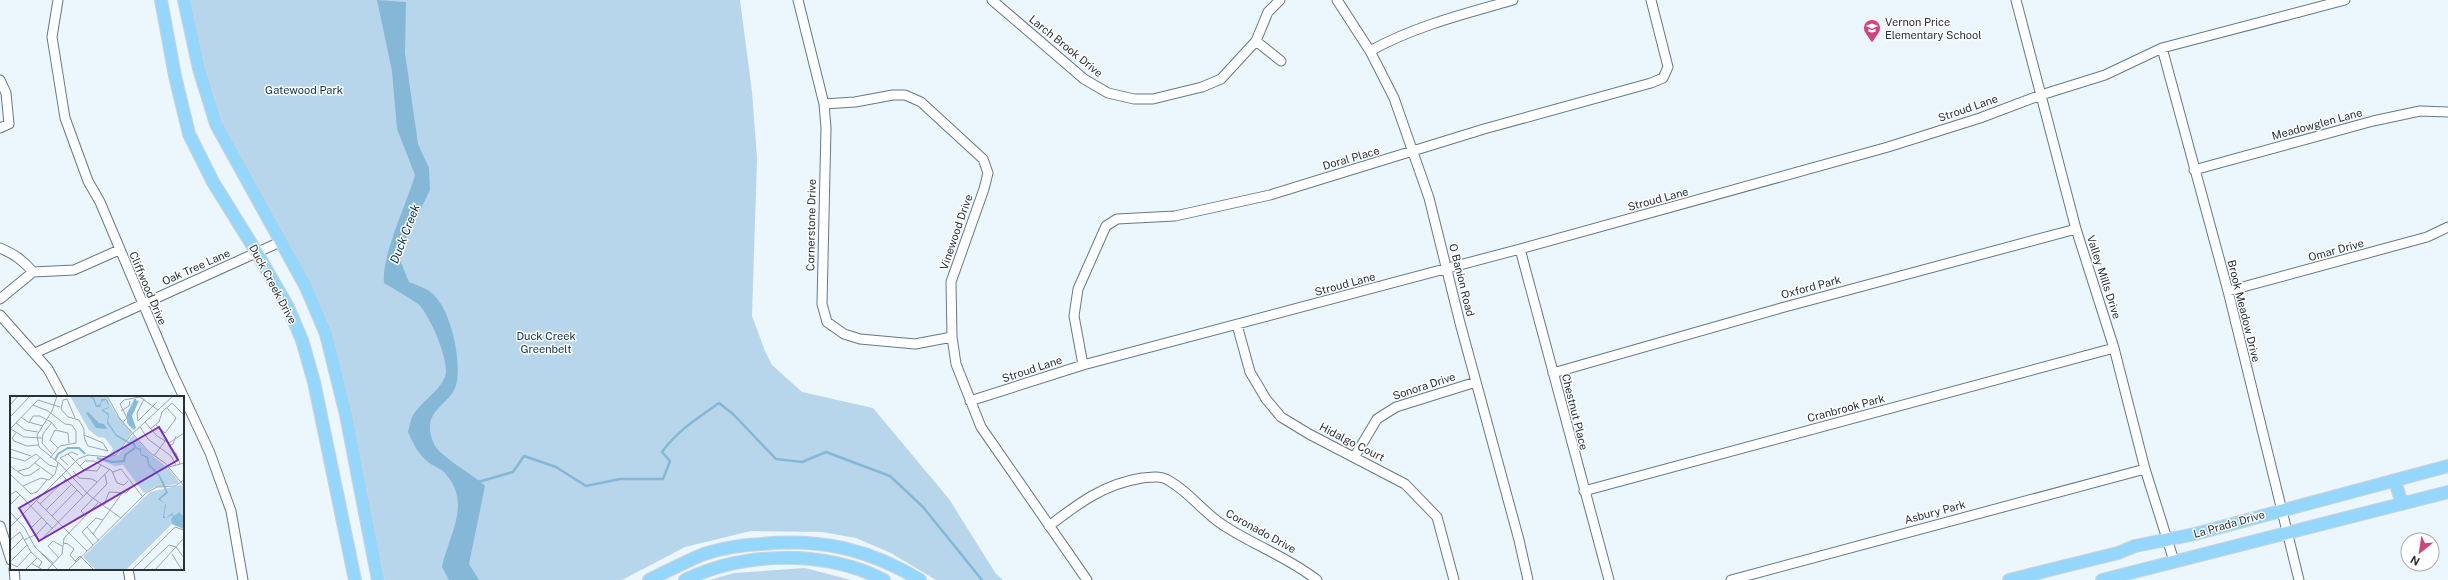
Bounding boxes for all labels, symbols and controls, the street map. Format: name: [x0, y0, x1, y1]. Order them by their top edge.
street label: Larch Brook Drive: [1027, 13, 1105, 79]
place label: Vernon Price Elementary School: [1885, 16, 1982, 41]
school or university icon: Vernon Price Elementary School: [1862, 18, 1882, 43]
park label: Gatewood Park: [265, 84, 343, 96]
street label: Stroud Lane: [1937, 92, 1999, 124]
street label: Meadowglen Lane: [2271, 106, 2363, 142]
street label: Doral Place: [1321, 144, 1381, 172]
street label: Cornerstone Drive: [804, 179, 818, 271]
street label: Stroud Lane: [1626, 185, 1690, 213]
street label: Vinewood Drive: [937, 193, 975, 271]
water label: Duck Creek: [387, 202, 423, 266]
street label: Valley Mills Drive: [2085, 234, 2123, 320]
street label: Omar Drive: [2307, 237, 2365, 263]
street label: Duck Creek Drive: [247, 242, 299, 326]
street label: O Banion Road: [1447, 242, 1477, 318]
street label: Oak Tree Lane: [160, 247, 232, 287]
street label: Cliffwood Drive: [127, 249, 169, 327]
street label: Brook Meadow Drive: [2225, 259, 2263, 363]
street label: Stroud Lane: [1313, 270, 1377, 298]
street label: Oxford Park: [1780, 273, 1842, 301]
park label: Duck Creek Greenbelt: [516, 330, 576, 355]
street label: Stroud Lane: [1001, 354, 1063, 384]
street label: Sonora Drive: [1391, 370, 1457, 402]
street label: Chestnut Place: [1560, 373, 1590, 451]
street label: Cranbrook Park: [1806, 392, 1886, 424]
inset map: [10, 396, 184, 570]
street label: Hidalgo Court: [1317, 420, 1387, 464]
street label: Asbury Park: [1903, 498, 1967, 526]
street label: Coronado Drive: [1224, 507, 1298, 555]
street label: La Prada Drive: [2192, 508, 2266, 540]
north arrow: [2400, 532, 2440, 572]
text: N: [2408, 553, 2422, 568]

